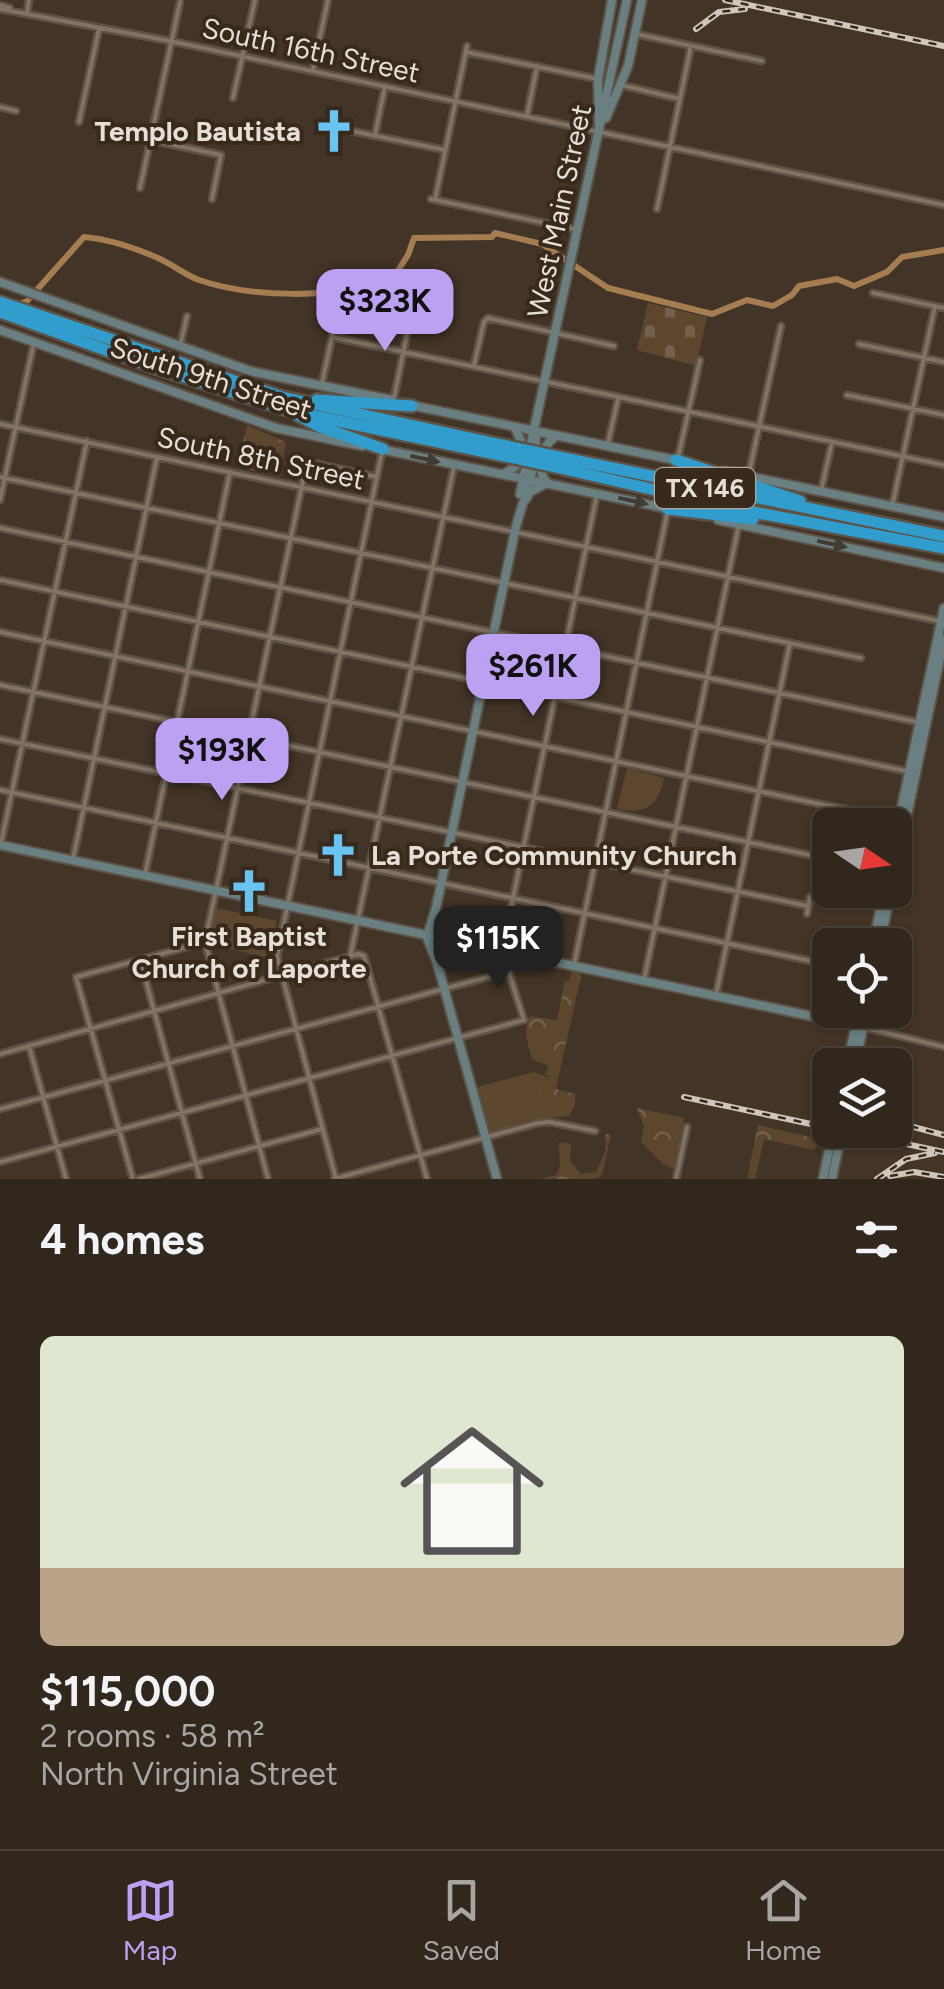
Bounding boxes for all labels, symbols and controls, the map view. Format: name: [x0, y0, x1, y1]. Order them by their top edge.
street label: South 16th Street: [199, 10, 423, 90]
street label: West Main Street: [520, 101, 598, 321]
church icon: Templo Bautista: [310, 107, 358, 155]
place label: Templo Bautista: [94, 114, 301, 148]
pin: $323K: [315, 269, 455, 354]
text: $323K: [338, 282, 432, 320]
street label: South 9th Street: [106, 329, 316, 427]
street label: South 8th Street: [154, 419, 368, 497]
one-way arrow: [410, 452, 441, 467]
road number: TX 146: [655, 468, 755, 508]
one-way arrow: [618, 494, 649, 510]
one-way arrow: [817, 537, 848, 553]
pin: $261K: [463, 634, 603, 719]
text: $261K: [488, 647, 578, 685]
pin: $193K: [152, 718, 292, 803]
text: $193K: [178, 731, 266, 769]
north arrow: [812, 808, 912, 908]
map controls: [812, 808, 912, 1148]
church icon: La Porte Community Church: [314, 831, 362, 879]
place label: La Porte Community Church: [371, 838, 737, 872]
church icon: First Baptist Church of Laporte: [225, 867, 273, 915]
pin: $115K: [428, 906, 568, 991]
place label: First Baptist Church of Laporte: [132, 919, 366, 985]
text: $115K: [456, 919, 540, 957]
button: locate: [812, 928, 912, 1028]
button: layers: [812, 1048, 912, 1148]
icon: filters: [849, 1212, 904, 1267]
text: 4 homes: [40, 1214, 204, 1265]
icon: home: [382, 1401, 562, 1581]
text: $115,000: [40, 1666, 216, 1717]
text: 2 rooms · 58 m²: [40, 1717, 265, 1755]
text: North Virginia Street: [40, 1755, 338, 1793]
tab: Map: [123, 1873, 178, 1967]
tab: Saved: [423, 1873, 500, 1967]
tab: Home: [745, 1873, 821, 1967]

